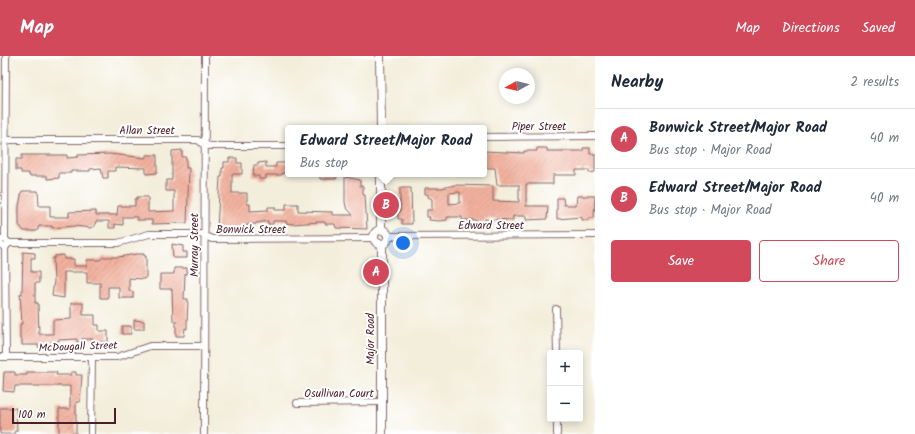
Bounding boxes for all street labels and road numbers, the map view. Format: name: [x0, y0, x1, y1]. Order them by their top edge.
street label: Piper Street: [512, 118, 567, 136]
street label: Allan Street: [119, 122, 175, 140]
street label: Murray Street: [186, 212, 204, 277]
street label: Edward Street: [458, 217, 525, 235]
street label: Bonwick Street: [216, 221, 287, 239]
street label: Major Road: [362, 313, 380, 365]
street label: McDougall Street: [38, 337, 119, 357]
street label: Osullivan Court: [304, 385, 375, 403]

